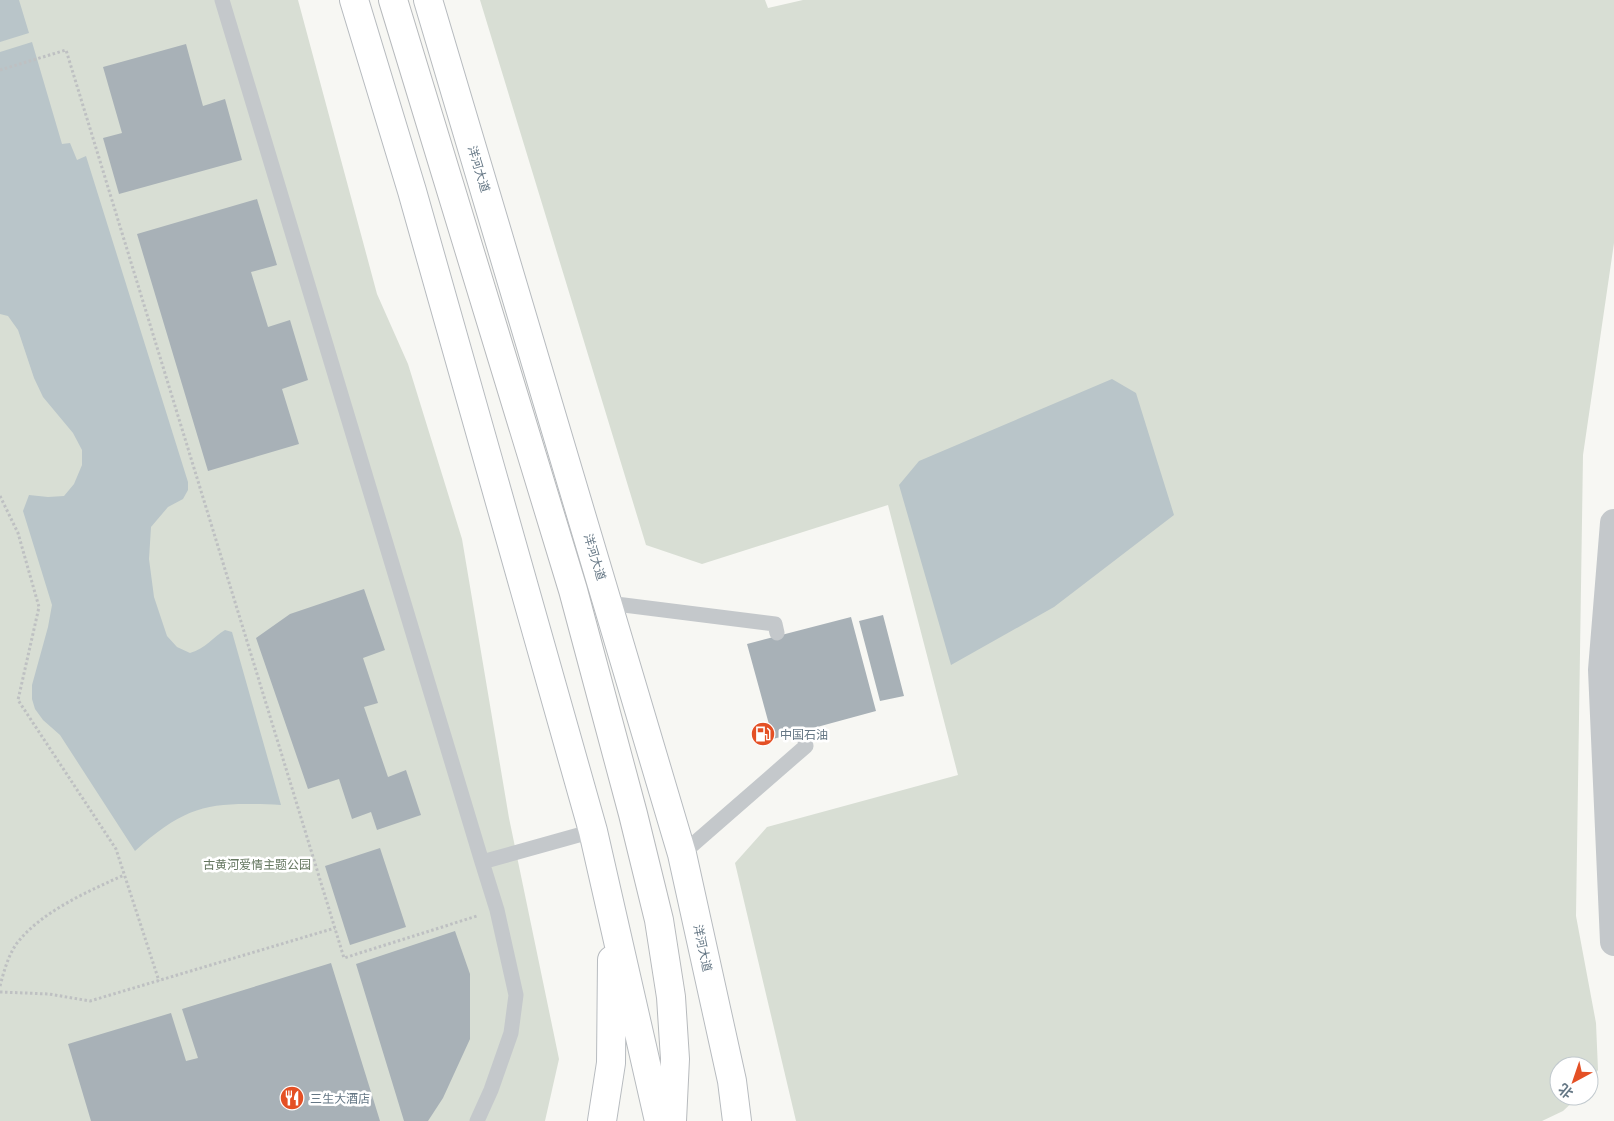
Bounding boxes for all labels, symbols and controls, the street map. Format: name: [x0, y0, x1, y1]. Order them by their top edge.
street label: 洋河大道: [465, 144, 493, 194]
street label: 洋河大道: [581, 532, 609, 582]
fuel station icon: 中国石油: [750, 721, 776, 747]
place label: 中国石油: [780, 727, 828, 742]
park label: 古黄河爱情主题公园: [203, 857, 311, 872]
street label: 洋河大道: [691, 923, 715, 973]
north arrow: [1549, 1056, 1599, 1106]
text: 北: [1554, 1080, 1577, 1102]
restaurant icon: 三生大酒店: [279, 1085, 305, 1111]
place label: 三生大酒店: [310, 1091, 370, 1106]

